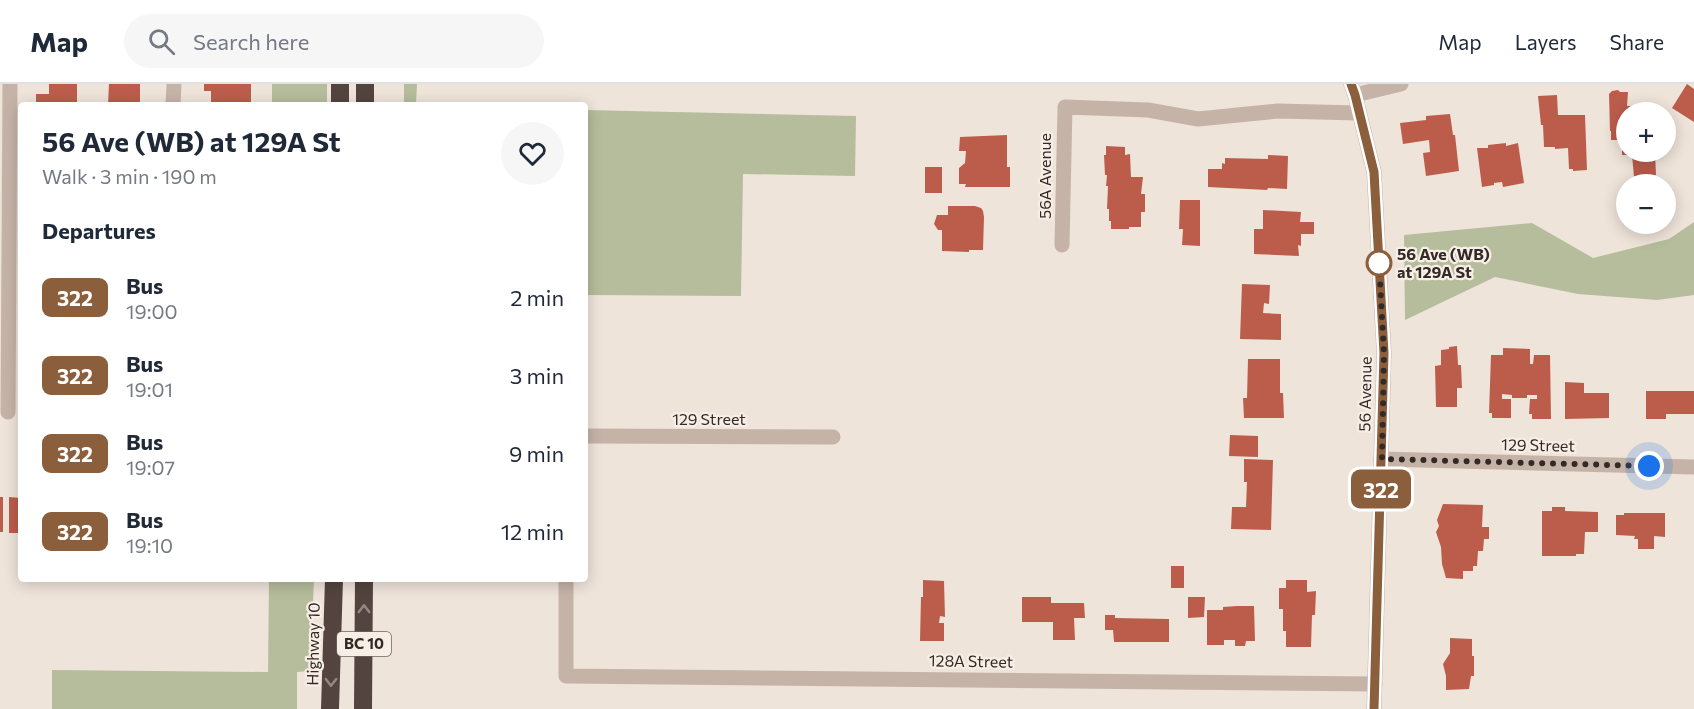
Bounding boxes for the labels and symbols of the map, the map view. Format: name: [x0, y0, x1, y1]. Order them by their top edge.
street label: 56A Avenue: [1035, 133, 1054, 219]
place label: 56 Ave (WB) at 129A St: [1397, 244, 1490, 281]
marker: 56 Ave (WB) at 129A St: [1366, 250, 1392, 276]
street label: 56 Avenue: [1354, 356, 1375, 432]
street label: 129 Street: [672, 409, 746, 428]
street label: 129 Street: [1501, 434, 1575, 455]
your location: [1634, 451, 1664, 481]
line badge: 322: [1346, 470, 1416, 508]
street label: Highway 10: [302, 602, 323, 686]
one-way arrow: [358, 604, 370, 613]
road number: BC 10: [337, 632, 391, 656]
street label: 128A Street: [929, 650, 1014, 671]
one-way arrow: [325, 678, 337, 687]

